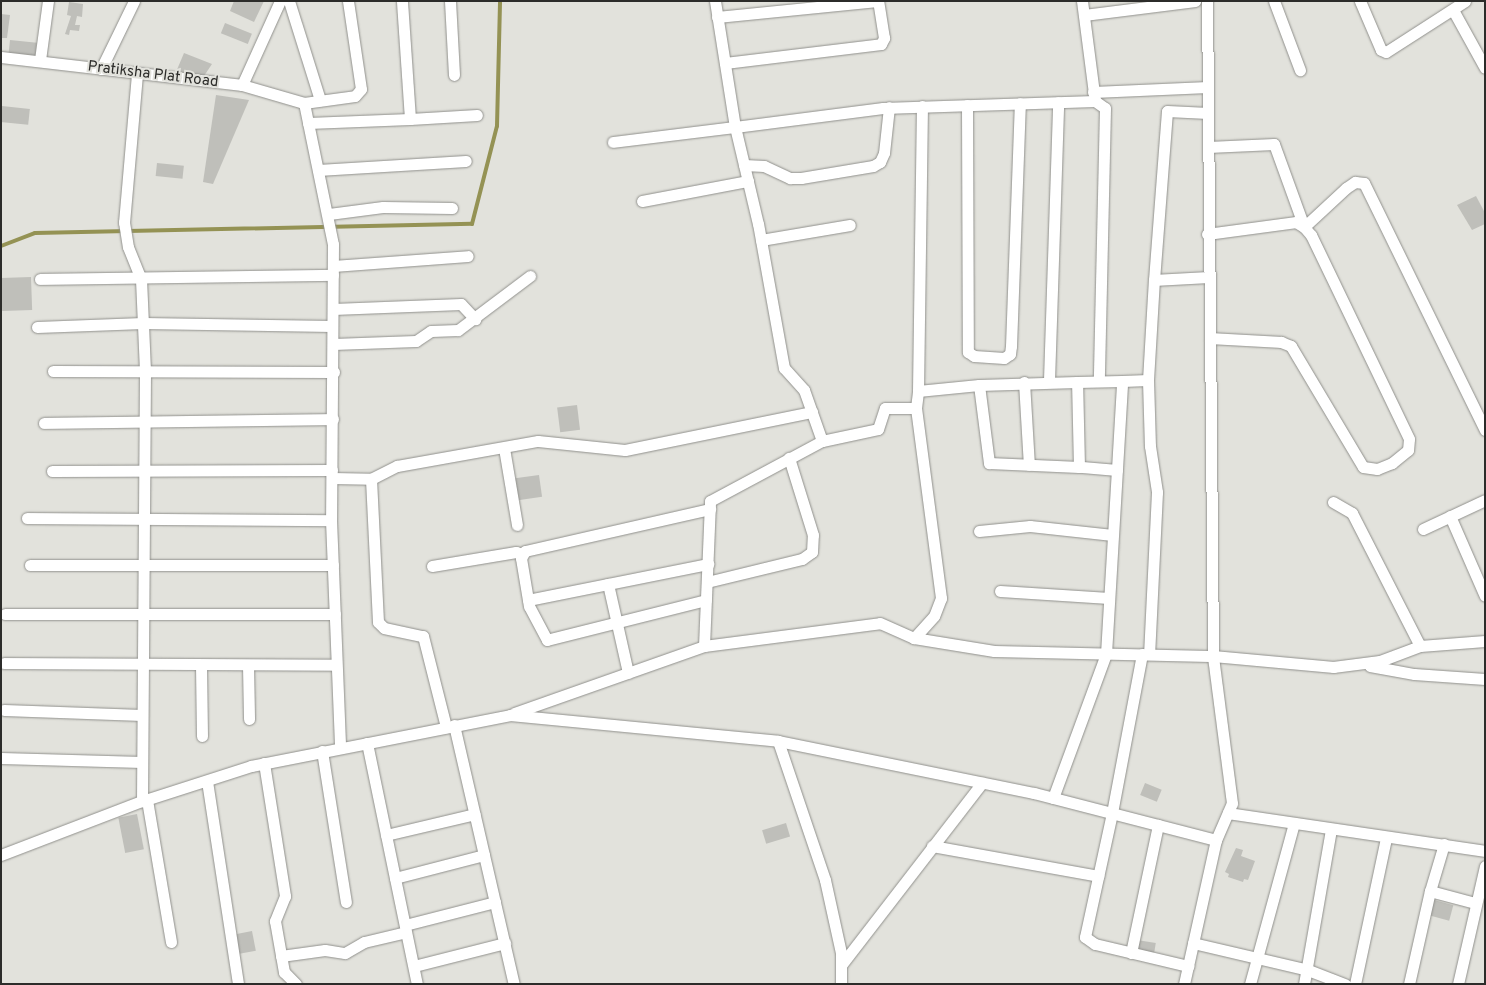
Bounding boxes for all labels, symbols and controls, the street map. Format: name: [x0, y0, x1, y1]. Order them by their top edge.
street label: Pratiksha Plat Road: [87, 58, 219, 92]

